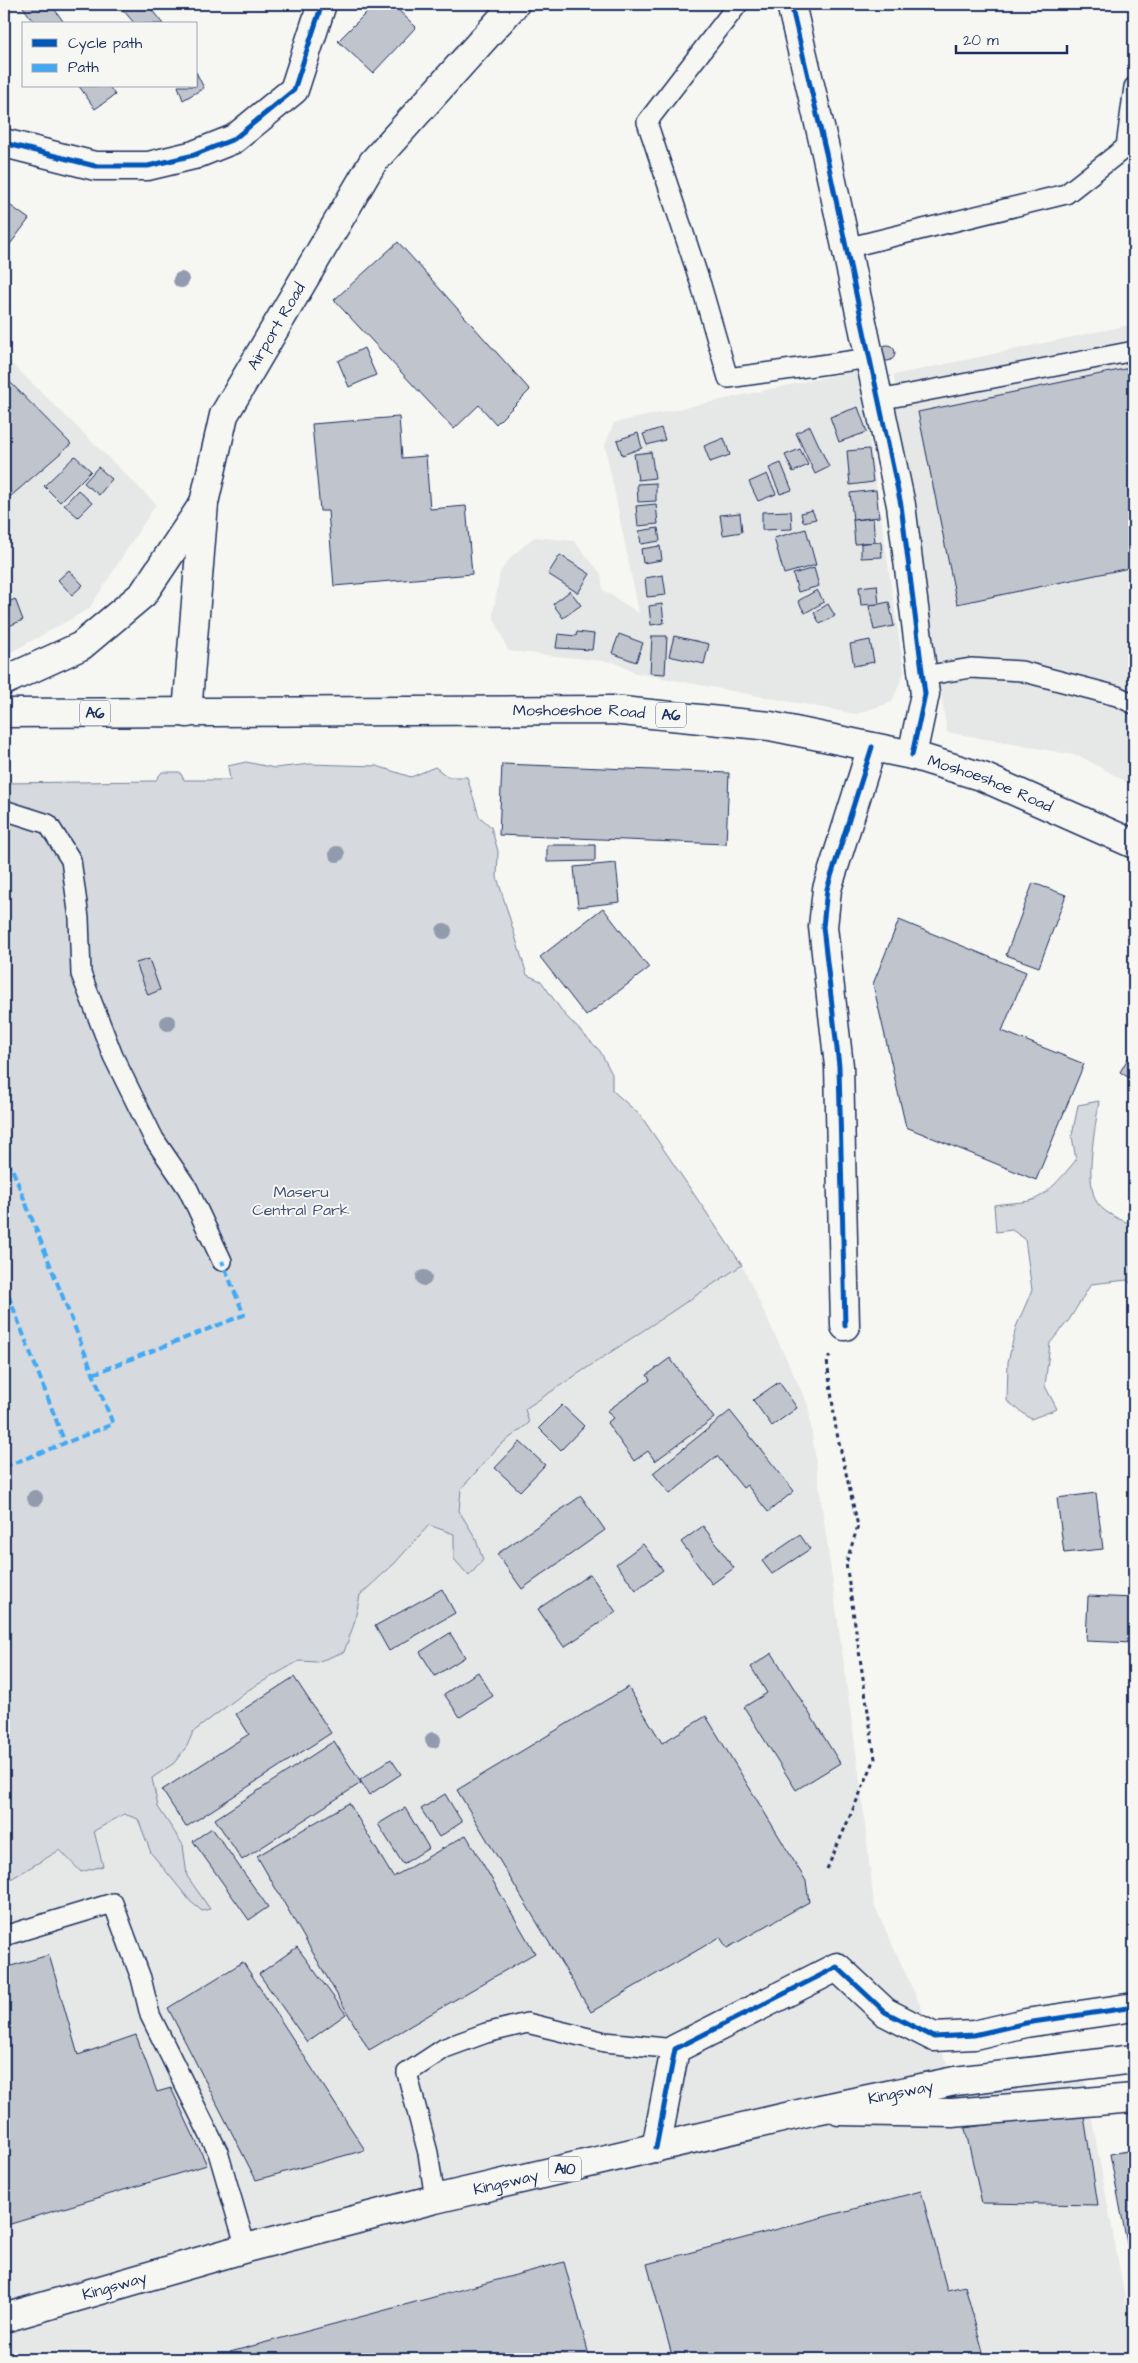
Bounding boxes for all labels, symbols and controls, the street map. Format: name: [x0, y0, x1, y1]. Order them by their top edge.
legend: [22, 22, 198, 88]
scale bar: [956, 22, 1067, 54]
text: 20 m: [963, 30, 999, 51]
text: Cycle path: [68, 33, 143, 55]
text: Path: [68, 57, 99, 78]
street label: Airport Road: [242, 278, 311, 374]
street label: Moshoeshoe Road: [513, 699, 646, 724]
road number: A6: [80, 700, 110, 726]
road number: A6: [656, 702, 686, 728]
street label: Moshoeshoe Road: [925, 750, 1056, 818]
park label: Maseru Central Park: [252, 1181, 350, 1221]
street label: Kingsway: [866, 2075, 936, 2110]
road number: A10: [549, 2156, 581, 2182]
street label: Kingsway: [471, 2164, 541, 2201]
street label: Kingsway: [80, 2266, 150, 2306]

